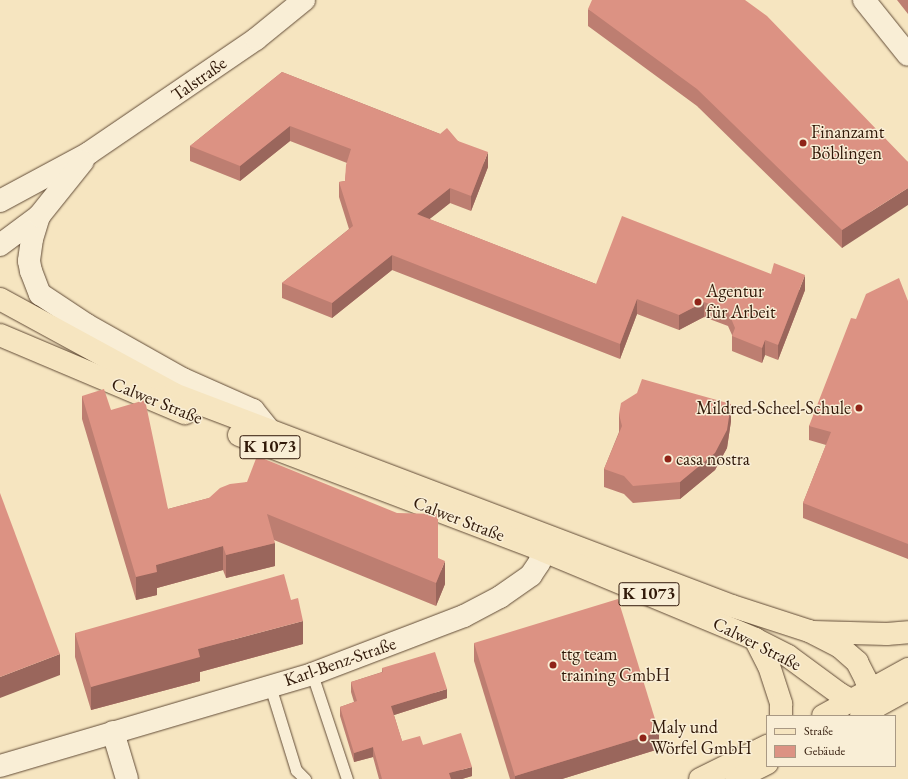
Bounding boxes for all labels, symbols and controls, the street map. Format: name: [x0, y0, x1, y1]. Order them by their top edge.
street label: Talstraße: [167, 52, 231, 106]
place label: Finanzamt Böblingen: [811, 122, 884, 164]
marker: Finanzamt Böblingen: [798, 138, 808, 148]
place label: Agentur für Arbeit: [706, 281, 776, 324]
marker: Agentur für Arbeit: [693, 297, 703, 307]
street label: Calwer Straße: [108, 373, 206, 429]
place label: Mildred-Scheel-Schule: [696, 397, 851, 419]
marker: Mildred-Scheel-Schule: [854, 403, 864, 413]
road number: K 1073: [239, 432, 301, 462]
place label: casa nostra: [676, 448, 750, 470]
marker: casa nostra: [663, 454, 673, 464]
street label: Calwer Straße: [410, 492, 508, 546]
road number: K 1073: [618, 579, 680, 609]
street label: Calwer Straße: [709, 613, 805, 675]
street label: Karl-Benz-Straße: [281, 633, 399, 691]
place label: ttg team training GmbH: [561, 644, 670, 686]
marker: ttg team training GmbH: [548, 660, 558, 670]
legend: [766, 715, 896, 767]
place label: Maly und Wörfel GmbH: [651, 717, 752, 760]
text: Straße: [804, 723, 833, 739]
marker: Maly und Wörfel GmbH: [638, 733, 648, 743]
text: Gebäude: [804, 743, 845, 759]

